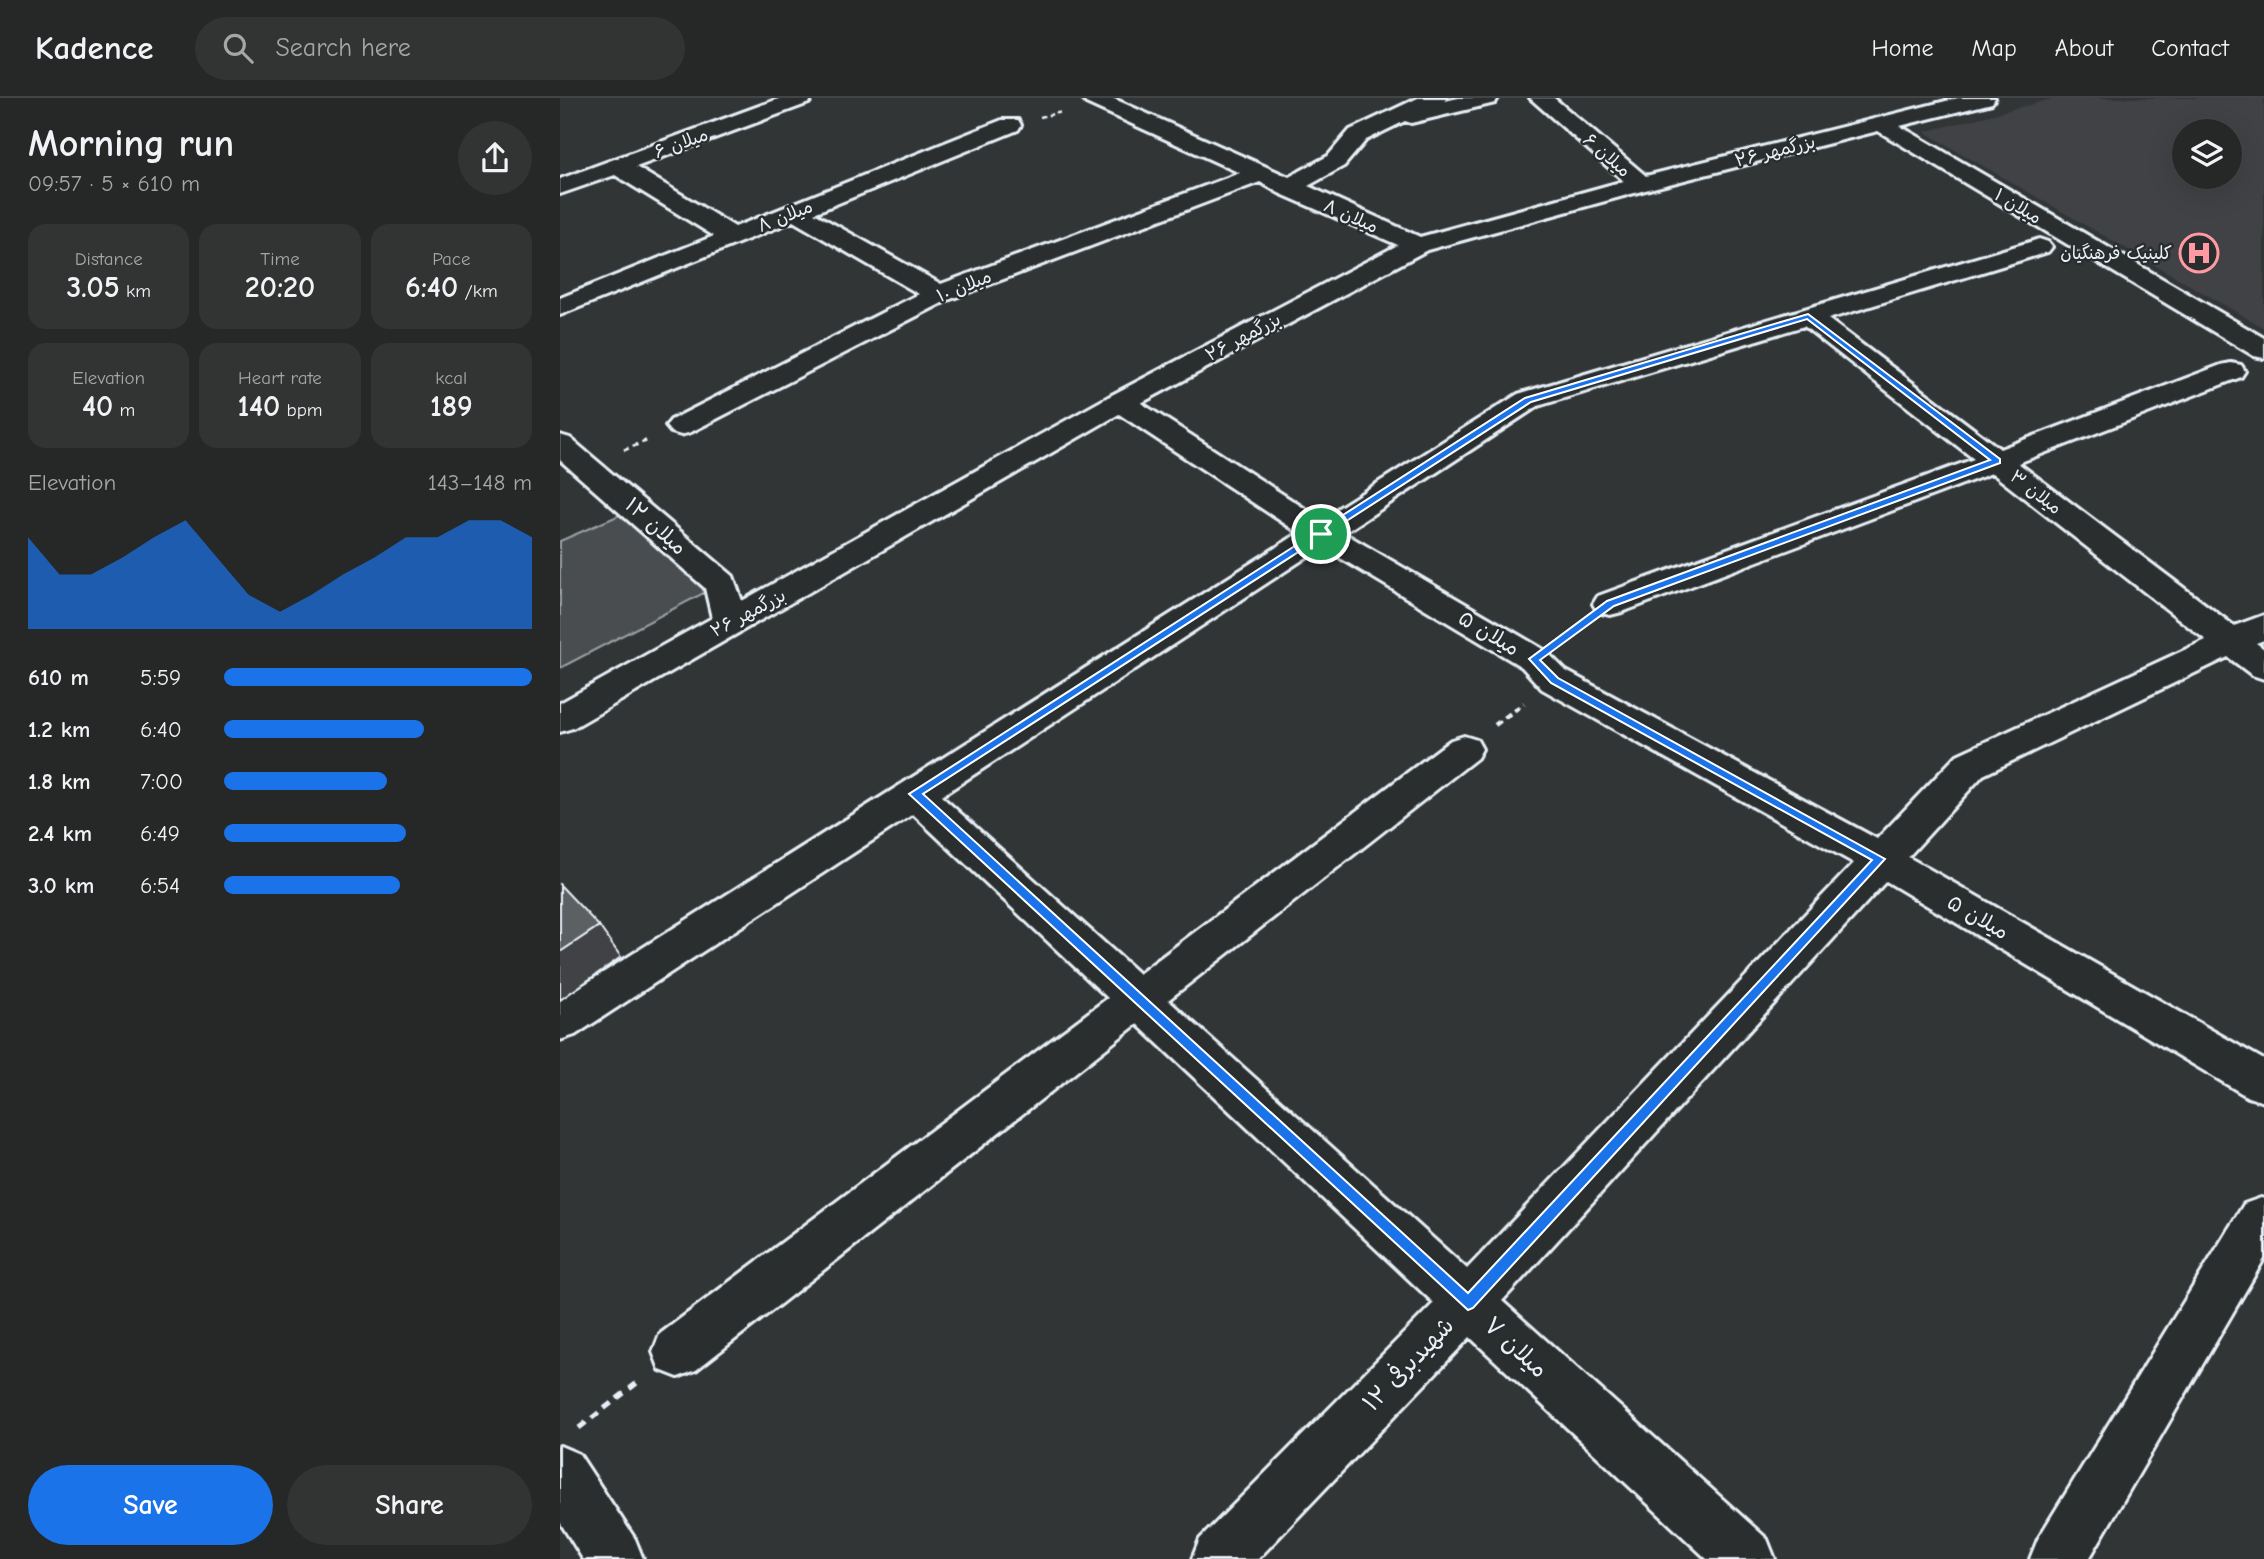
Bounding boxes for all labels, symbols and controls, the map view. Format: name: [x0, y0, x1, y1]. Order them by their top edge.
search box: [195, 17, 685, 80]
text: Kadence: [35, 29, 153, 67]
icon: search: [219, 29, 257, 67]
text: Search here: [275, 33, 411, 63]
text: Home: [1872, 34, 1933, 62]
text: Map: [1971, 34, 2017, 62]
text: About: [2055, 34, 2113, 62]
text: Contact: [2151, 34, 2229, 62]
map controls: [2172, 119, 2242, 189]
button: layers: [2172, 119, 2242, 189]
button: share: [458, 121, 532, 195]
text: Morning run: [28, 122, 234, 166]
street label: میلان ۶: [651, 124, 711, 163]
street label: میلان ۶: [1579, 129, 1635, 182]
street label: بزرگمهر ۲۶: [1733, 131, 1818, 172]
text: 09:57 · 5 × 610 m: [28, 170, 200, 197]
street label: میلان ۱: [1990, 184, 2045, 229]
street label: میلان ۸: [1320, 195, 1381, 238]
street label: میلان ۸: [755, 196, 816, 237]
hospital icon: کلینیک فرهنگیان: [2178, 232, 2220, 274]
place label: کلینیک فرهنگیان: [2060, 243, 2172, 264]
text: Distance: [75, 248, 143, 270]
text: Time: [260, 248, 300, 270]
text: Pace: [432, 248, 470, 270]
street label: میلان ۱۰: [934, 266, 995, 307]
text: 3.05: [66, 270, 120, 305]
text: 20:20: [245, 270, 315, 305]
text: 6:40: [405, 270, 458, 305]
text: km: [120, 280, 151, 302]
text: /km: [458, 280, 498, 302]
street label: بزرگمهر ۲۶: [1202, 309, 1284, 366]
text: Elevation: [72, 367, 145, 389]
text: Heart rate: [238, 367, 322, 389]
text: kcal: [435, 367, 467, 389]
text: 40: [82, 389, 113, 424]
text: 140: [237, 389, 280, 424]
text: 189: [430, 389, 473, 424]
text: m: [113, 399, 135, 421]
text: bpm: [280, 399, 323, 421]
street label: میلان ۳: [2006, 466, 2066, 519]
text: Elevation: [28, 469, 116, 496]
text: 143–148 m: [428, 469, 532, 496]
street label: میلان ۱۲: [620, 492, 692, 560]
pin: [1291, 504, 1351, 564]
icon: arrive: [1302, 515, 1340, 553]
street label: بزرگمهر ۲۶: [707, 585, 789, 642]
street label: میلان ۵: [1454, 605, 1524, 661]
text: 610 m: [28, 664, 89, 691]
text: 5:59: [140, 664, 181, 691]
text: 1.2 km: [28, 716, 90, 743]
text: 6:40: [140, 716, 182, 743]
text: 1.8 km: [28, 768, 91, 795]
text: 7:00: [140, 768, 183, 795]
text: 2.4 km: [28, 820, 92, 847]
text: 6:49: [140, 820, 180, 847]
text: 3.0 km: [28, 872, 94, 899]
text: 6:54: [140, 872, 180, 899]
street label: میلان ۵: [1943, 890, 2013, 944]
street label: شهیدبرفی ۱۲: [1356, 1311, 1459, 1417]
street label: میلان ۷: [1478, 1311, 1554, 1383]
button: Save: [28, 1465, 273, 1545]
button: Share: [287, 1465, 532, 1545]

